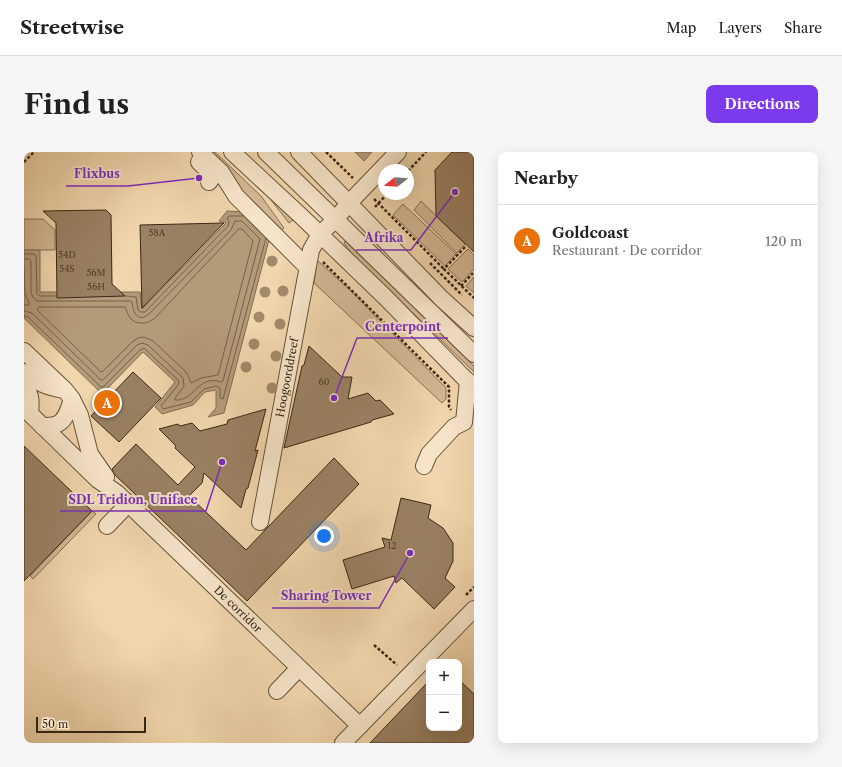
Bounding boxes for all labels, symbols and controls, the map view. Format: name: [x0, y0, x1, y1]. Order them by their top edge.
text: Streetwise: [20, 16, 124, 39]
text: Map: [666, 19, 696, 37]
text: Layers: [718, 19, 762, 37]
text: Share: [784, 19, 822, 37]
button: Directions: [706, 85, 818, 123]
text: Find us: [24, 87, 129, 121]
callout: Flixbus: [66, 162, 128, 186]
north arrow: [378, 164, 414, 200]
text: Flixbus: [74, 166, 120, 181]
text: Nearby: [514, 168, 578, 188]
text: Goldcoast: [552, 223, 629, 242]
callout: Afrika: [356, 226, 411, 250]
house number: 58A: [149, 227, 166, 238]
text: Afrika: [363, 230, 405, 245]
text: A: [522, 233, 532, 249]
text: 120 m: [765, 233, 802, 249]
text: Restaurant · De corridor: [552, 242, 702, 258]
house number: 54D: [58, 249, 76, 260]
house number: 54S: [59, 263, 75, 274]
house number: 56M: [86, 267, 106, 278]
house number: 56H: [87, 281, 105, 292]
callout: Centerpoint: [357, 314, 448, 338]
text: Centerpoint: [365, 319, 441, 334]
street label: Hoogoorddreef: [273, 335, 302, 418]
house number: 60: [319, 376, 330, 387]
pin: A: [94, 388, 120, 418]
callout: SDL Tridion, Uniface: [60, 487, 206, 511]
text: SDL Tridion, Uniface: [68, 492, 198, 507]
your location: [314, 526, 334, 546]
house number: 12: [388, 540, 396, 551]
street label: De corridor: [211, 583, 265, 636]
callout: Sharing Tower: [272, 584, 379, 608]
text: Sharing Tower: [281, 588, 371, 603]
map controls: [426, 659, 462, 731]
button: +: [426, 659, 462, 695]
button: −: [426, 695, 462, 731]
scale bar: [36, 715, 146, 734]
text: 50 m: [42, 717, 68, 731]

